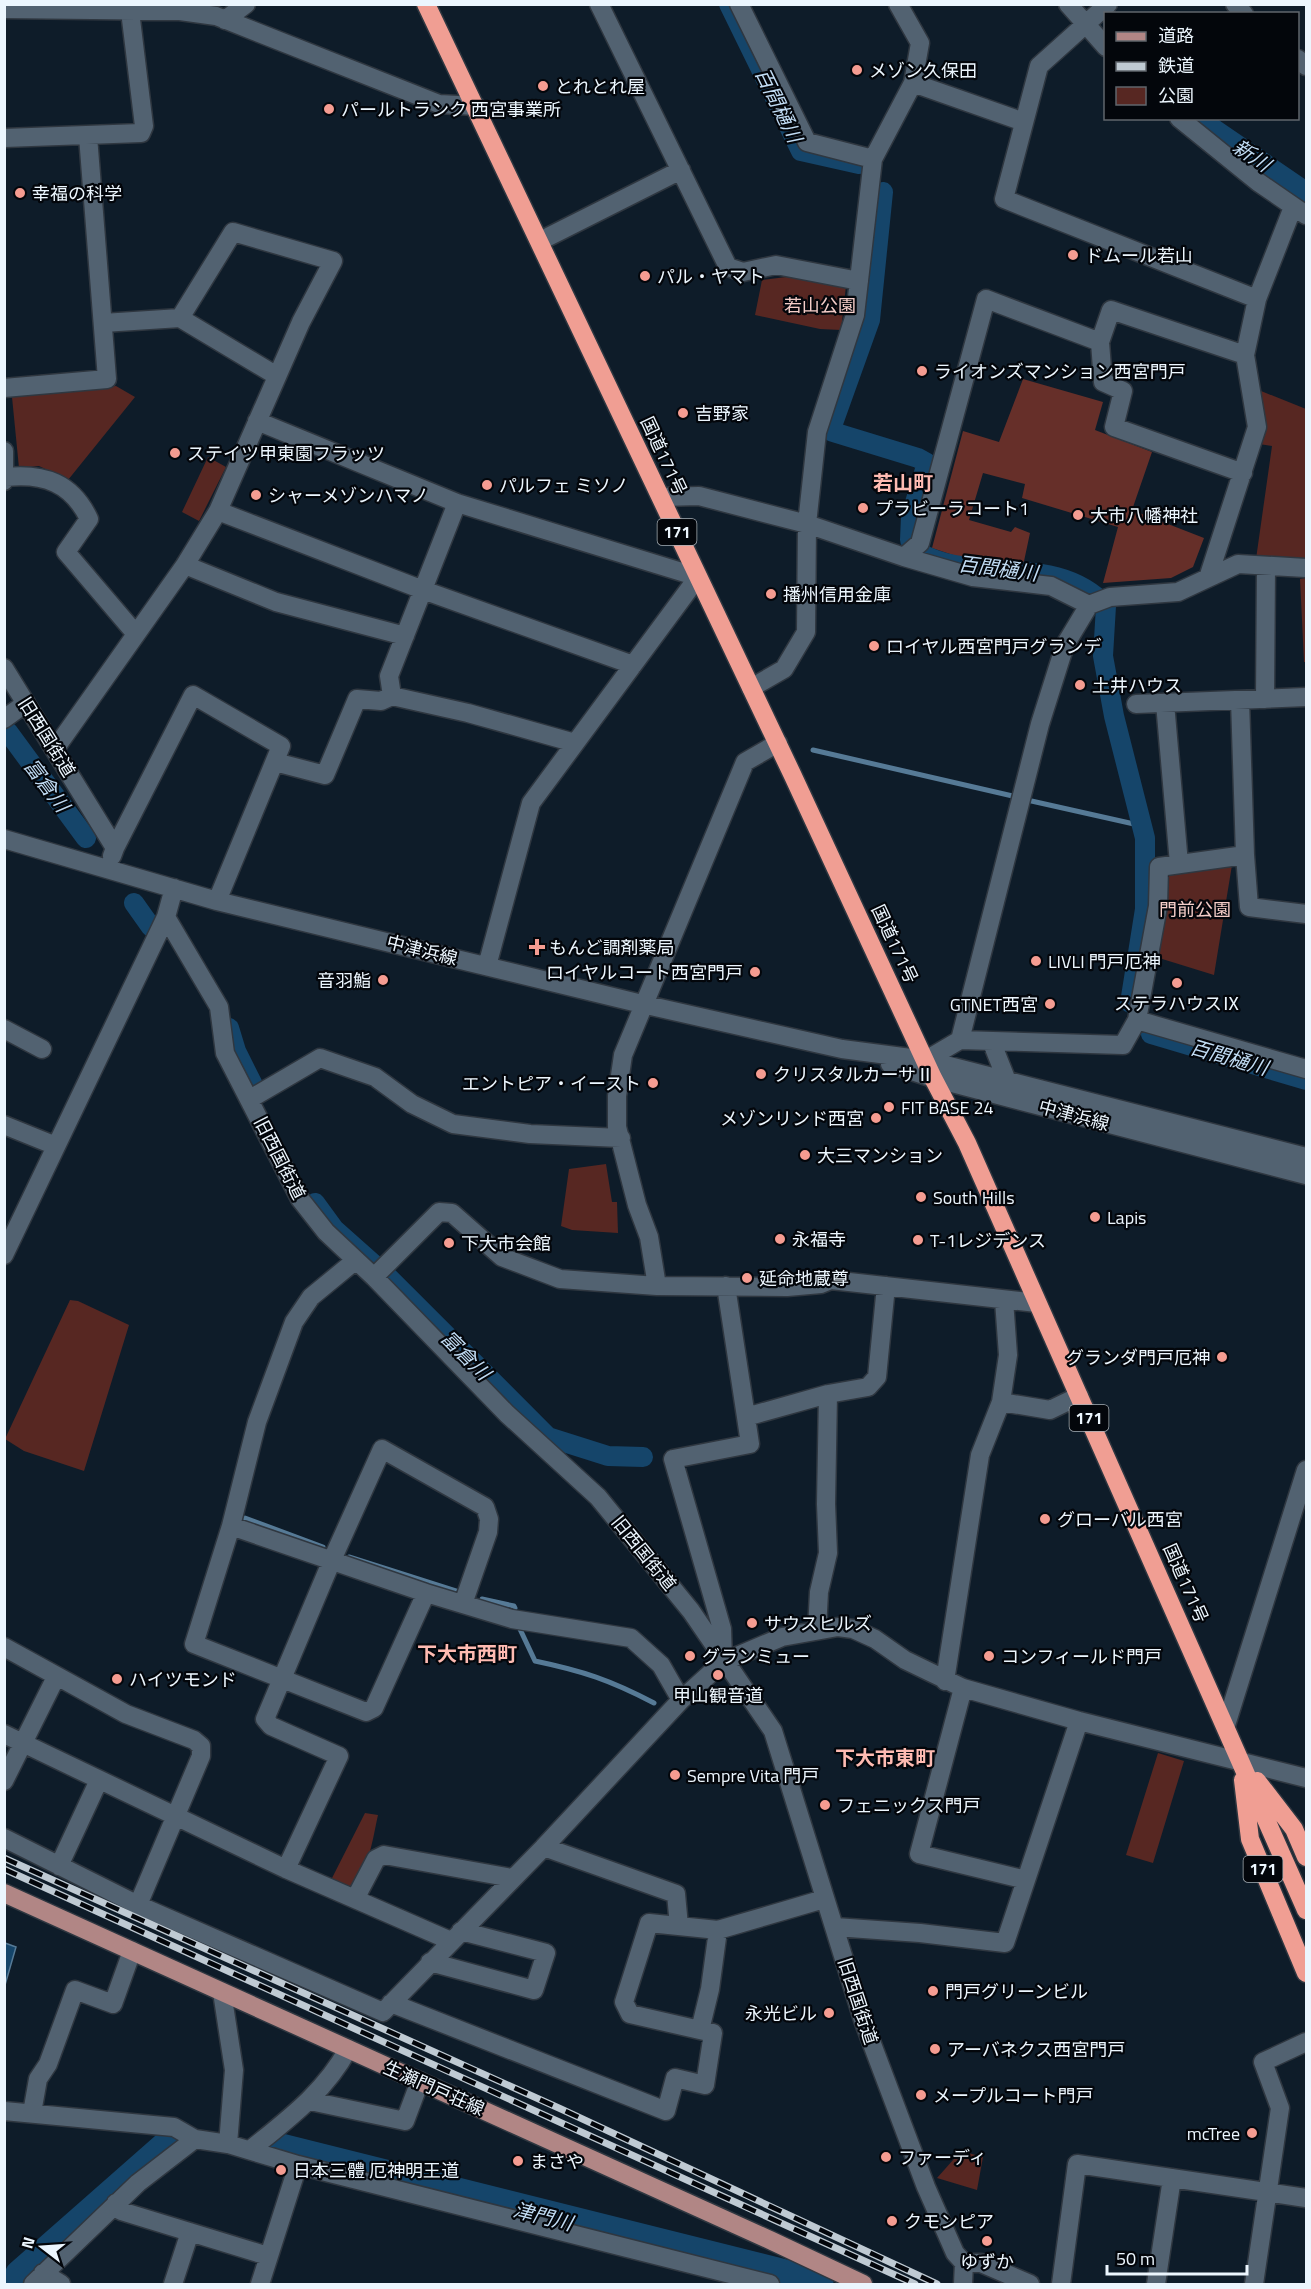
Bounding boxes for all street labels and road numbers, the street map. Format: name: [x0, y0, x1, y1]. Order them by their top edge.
street label: 国道171号: [634, 412, 694, 500]
road number: 171: [658, 519, 696, 545]
street label: 旧西国街道: [12, 692, 82, 782]
street label: 国道171号: [865, 900, 925, 988]
street label: 中津浜線: [384, 928, 460, 972]
street label: 中津浜線: [1036, 1093, 1112, 1137]
street label: 旧西国街道: [248, 1112, 312, 1204]
road number: 171: [1070, 1405, 1108, 1431]
street label: 旧西国街道: [605, 1510, 683, 1596]
street label: 国道171号: [1157, 1539, 1215, 1627]
road number: 171: [1244, 1856, 1282, 1882]
street label: 旧西国街道: [831, 1954, 885, 2048]
street label: 生瀬門戸荘線: [379, 2054, 489, 2122]

